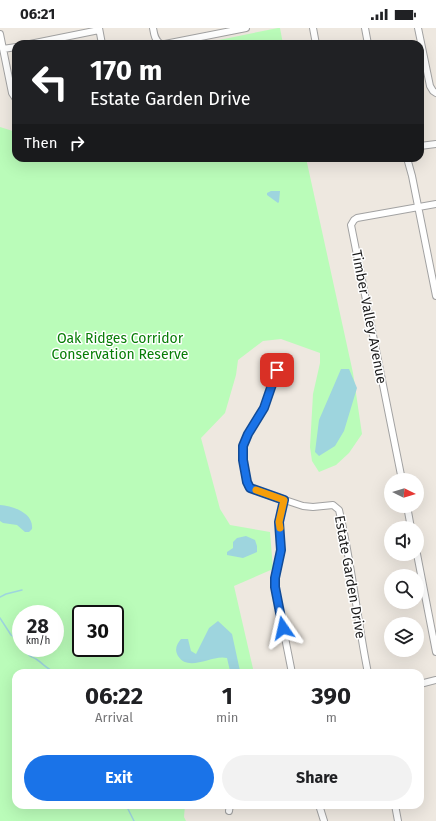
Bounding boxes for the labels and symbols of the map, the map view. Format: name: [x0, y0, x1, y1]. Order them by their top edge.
street label: Timber Valley Avenue: [348, 249, 390, 385]
park label: Oak Ridges Corridor Conservation Reserve: [52, 330, 188, 363]
pin: [260, 353, 294, 387]
north arrow: [384, 473, 424, 513]
street label: Estate Garden Drive: [331, 514, 369, 640]
speed limit sign: 30: [72, 605, 124, 657]
position arrow: [262, 607, 304, 649]

